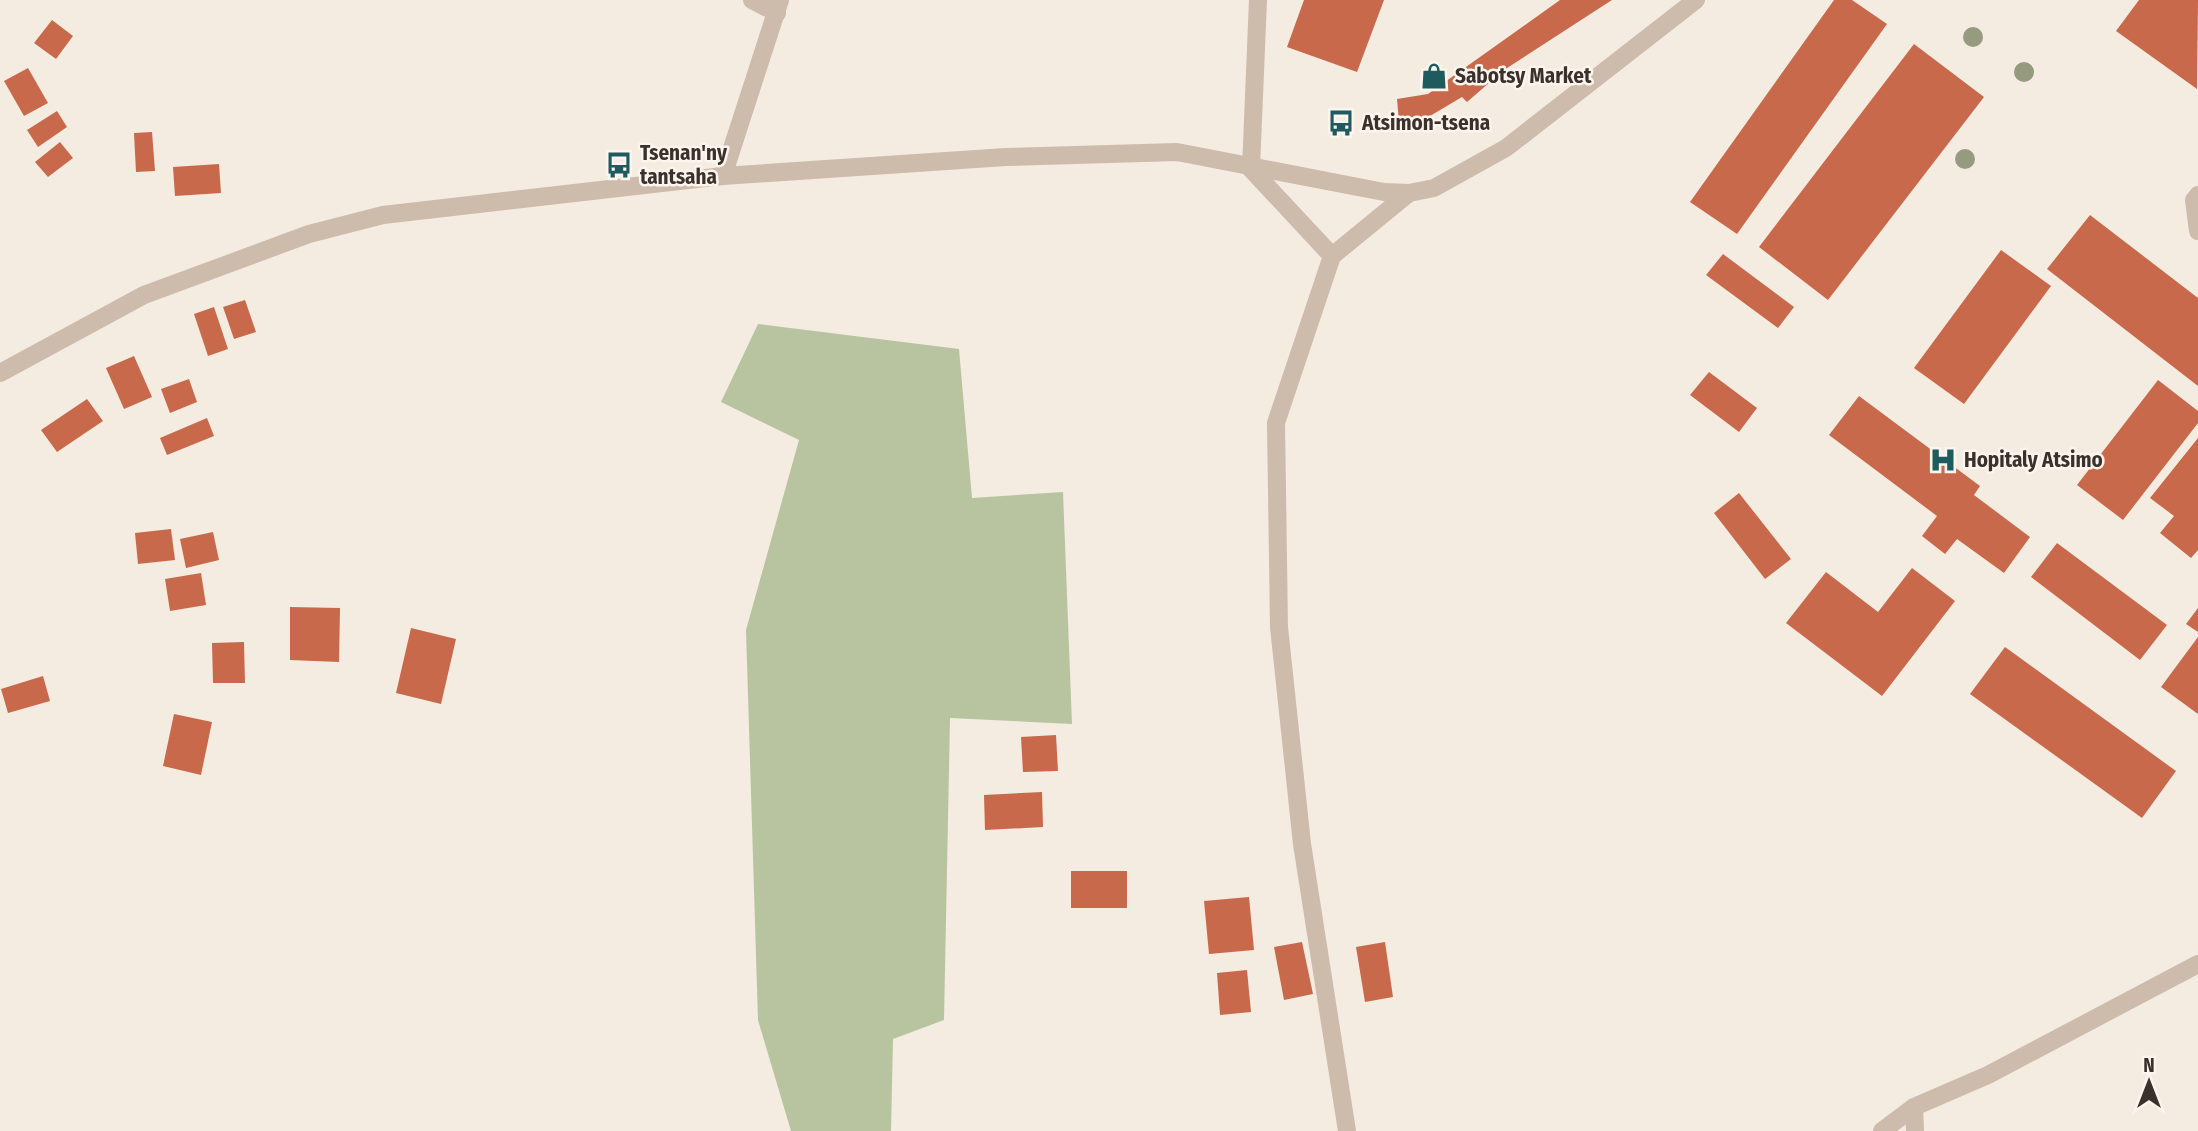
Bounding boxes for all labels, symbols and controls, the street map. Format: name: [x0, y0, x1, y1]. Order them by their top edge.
shop icon: Sabotsy Market: [1419, 61, 1449, 91]
place label: Sabotsy Market: [1455, 63, 1592, 89]
bus stop icon: Atsimon-tsena: [1326, 108, 1356, 138]
place label: Atsimon-tsena: [1361, 110, 1490, 136]
place label: Tsenan'ny tantsaha: [640, 140, 728, 190]
bus stop icon: Tsenan'ny tantsaha: [604, 150, 634, 180]
hospital icon: Hopitaly Atsimo: [1928, 445, 1958, 475]
place label: Hopitaly Atsimo: [1964, 447, 2103, 473]
north arrow: [2114, 1047, 2184, 1117]
text: N: [2143, 1054, 2155, 1077]

